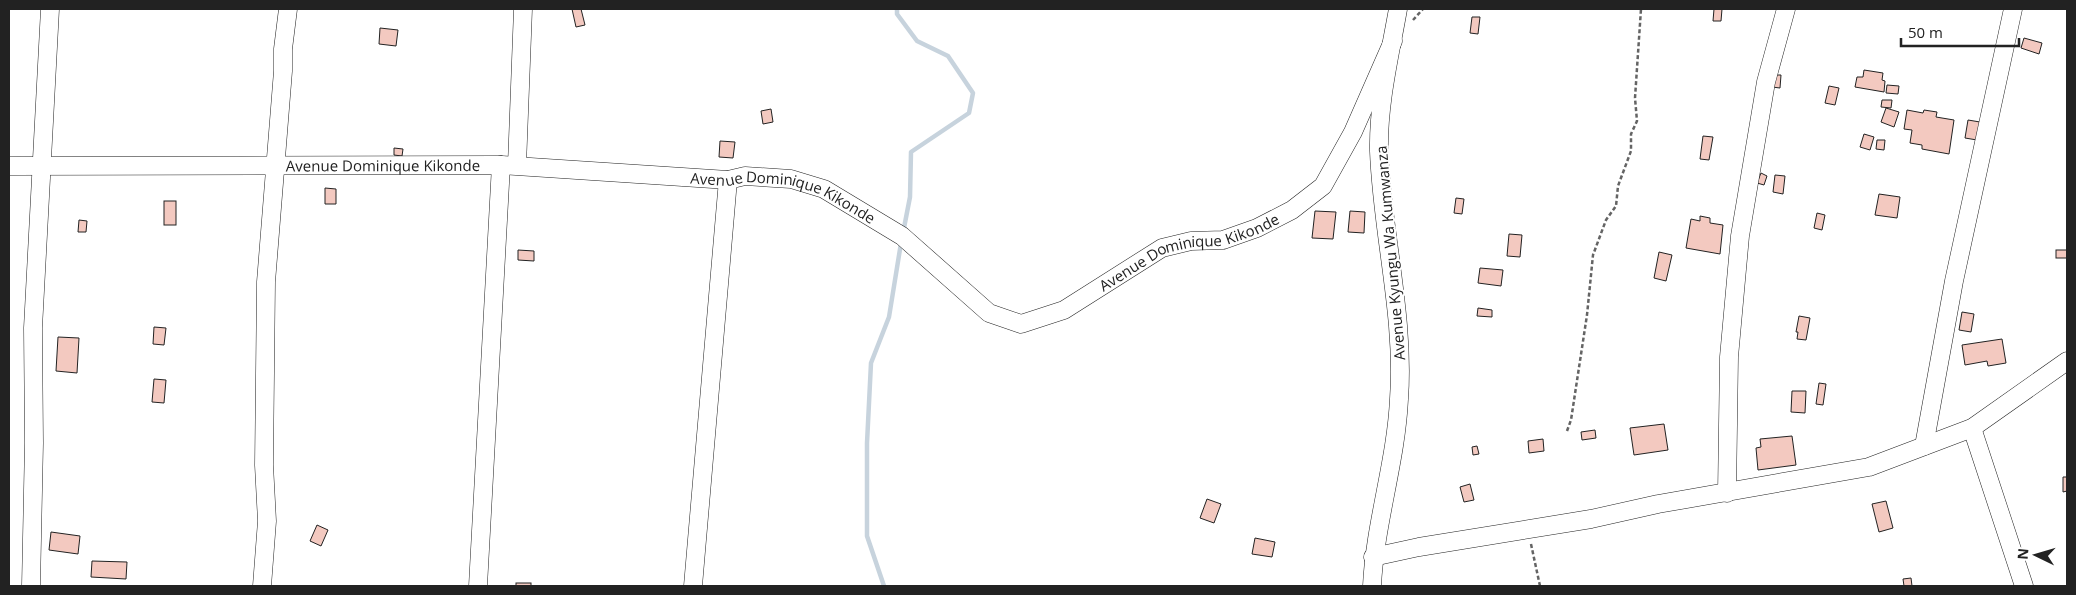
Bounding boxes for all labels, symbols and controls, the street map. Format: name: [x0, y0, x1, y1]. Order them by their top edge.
scale bar: [1901, 15, 2018, 47]
text: 50 m: [1908, 22, 1943, 42]
street label: Avenue Kyungu Wa Kumwanza: [1371, 145, 1409, 361]
street label: Avenue Dominique Kikonde: [286, 155, 480, 175]
street label: Avenue Dominique Kikonde: [690, 166, 879, 228]
street label: Avenue Dominique Kikonde: [1095, 208, 1282, 295]
north arrow: [2011, 530, 2061, 580]
text: N: [2013, 547, 2033, 560]

